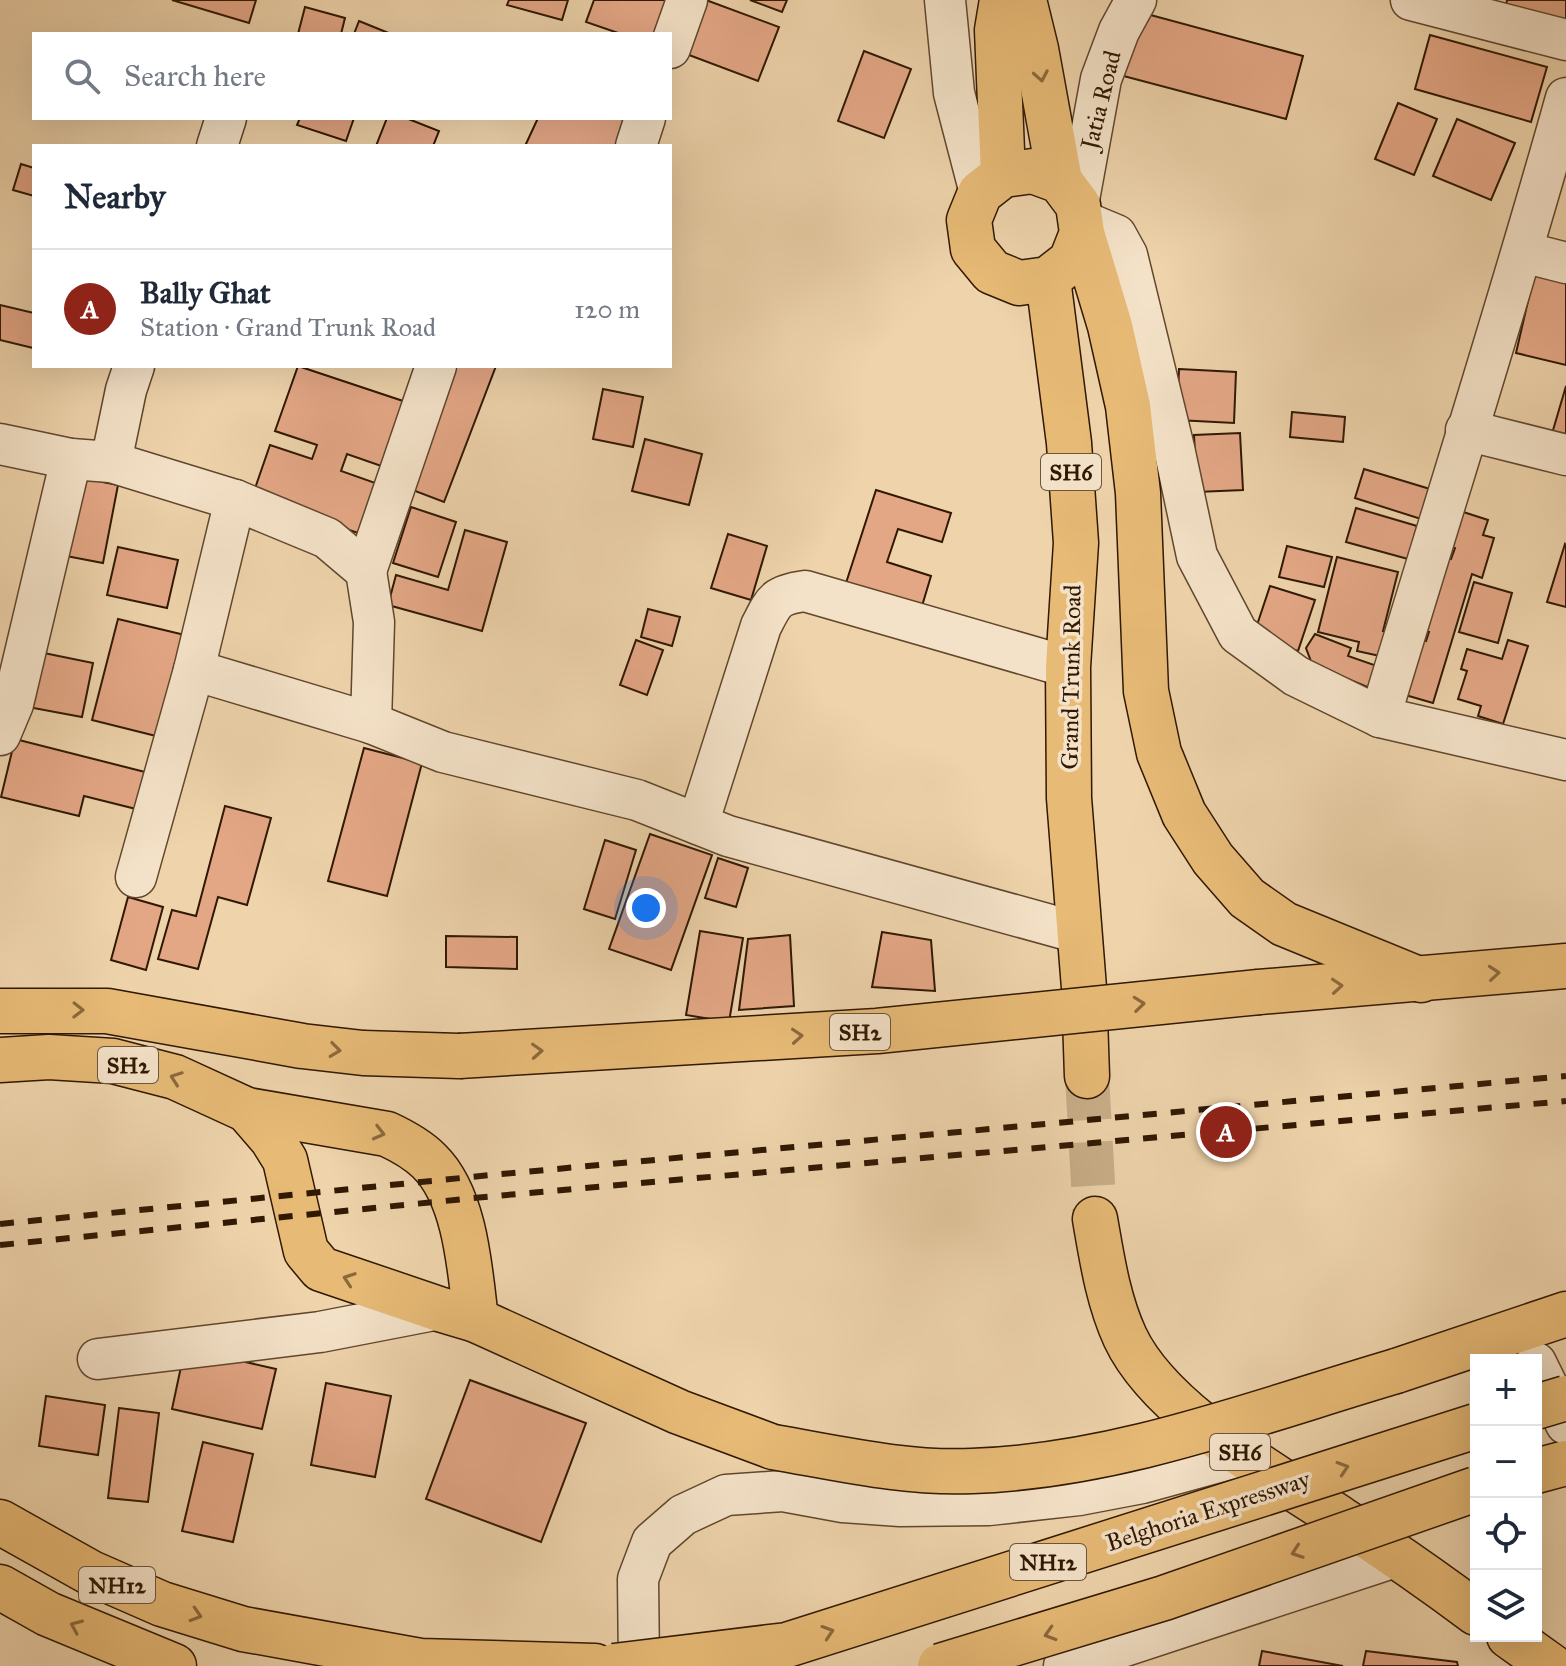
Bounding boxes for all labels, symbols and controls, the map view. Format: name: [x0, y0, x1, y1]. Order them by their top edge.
search box: [32, 32, 672, 120]
street label: Jatia Road: [1074, 47, 1128, 155]
icon: search: [60, 54, 104, 98]
text: Search here: [124, 58, 266, 94]
one-way arrow: [1032, 69, 1049, 83]
text: Nearby: [64, 176, 166, 217]
text: Bally Ghat: [140, 275, 271, 311]
text: A: [81, 293, 99, 325]
text: 120 m: [574, 293, 640, 325]
text: Station · Grand Trunk Road: [140, 311, 436, 343]
road number: SH6: [1041, 454, 1101, 490]
street label: Grand Trunk Road: [1054, 584, 1088, 770]
your location: [626, 888, 666, 928]
one-way arrow: [1488, 964, 1501, 981]
one-way arrow: [1331, 978, 1344, 995]
one-way arrow: [1133, 996, 1146, 1013]
one-way arrow: [72, 1002, 85, 1019]
road number: SH2: [830, 1014, 890, 1050]
one-way arrow: [791, 1028, 804, 1045]
one-way arrow: [329, 1041, 342, 1058]
one-way arrow: [531, 1043, 544, 1060]
road number: SH2: [98, 1047, 158, 1083]
one-way arrow: [170, 1072, 184, 1088]
pin: A: [1200, 1102, 1252, 1162]
one-way arrow: [371, 1124, 385, 1141]
one-way arrow: [343, 1272, 357, 1288]
map controls: [1470, 1354, 1542, 1642]
button: +: [1470, 1354, 1542, 1426]
button: −: [1470, 1426, 1542, 1498]
road number: SH6: [1210, 1434, 1270, 1470]
one-way arrow: [1336, 1461, 1349, 1477]
street label: Belghoria Expressway: [1102, 1464, 1315, 1558]
button: locate: [1470, 1498, 1542, 1570]
one-way arrow: [1290, 1542, 1304, 1559]
road number: NH12: [1010, 1544, 1086, 1580]
road number: NH12: [79, 1567, 155, 1603]
button: layers: [1470, 1570, 1542, 1642]
one-way arrow: [189, 1606, 203, 1622]
one-way arrow: [70, 1620, 84, 1636]
one-way arrow: [821, 1625, 835, 1641]
one-way arrow: [1044, 1625, 1057, 1641]

